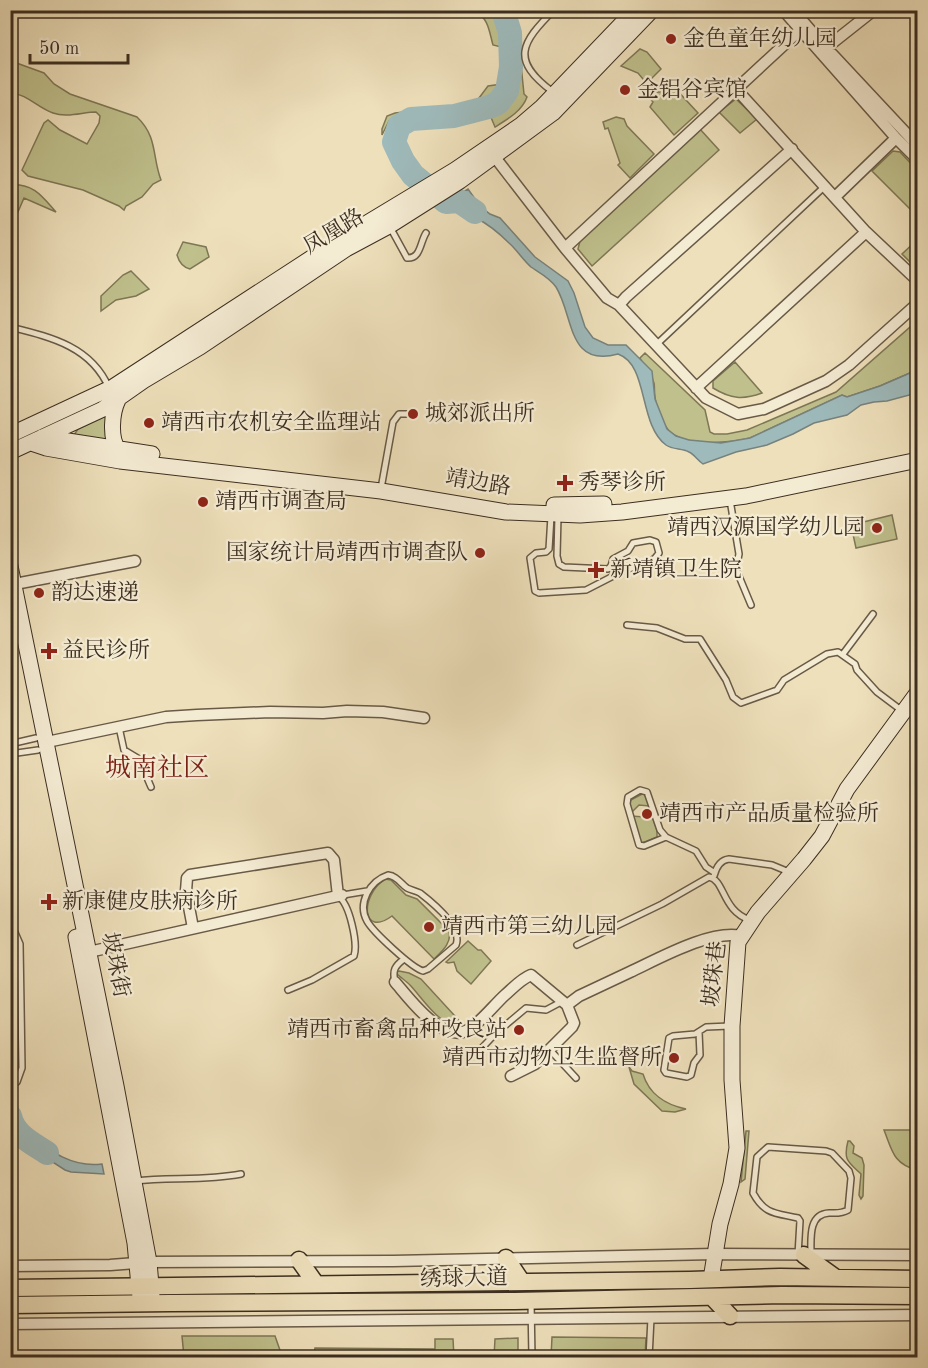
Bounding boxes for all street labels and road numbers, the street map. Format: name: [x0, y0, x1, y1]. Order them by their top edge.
street label: 凤凰路: [299, 204, 368, 258]
street label: 靖边路: [444, 465, 513, 499]
street label: 坡珠街: [98, 930, 134, 1000]
street label: 坡珠巷: [698, 940, 730, 1008]
street label: 绣球大道: [420, 1265, 508, 1291]

